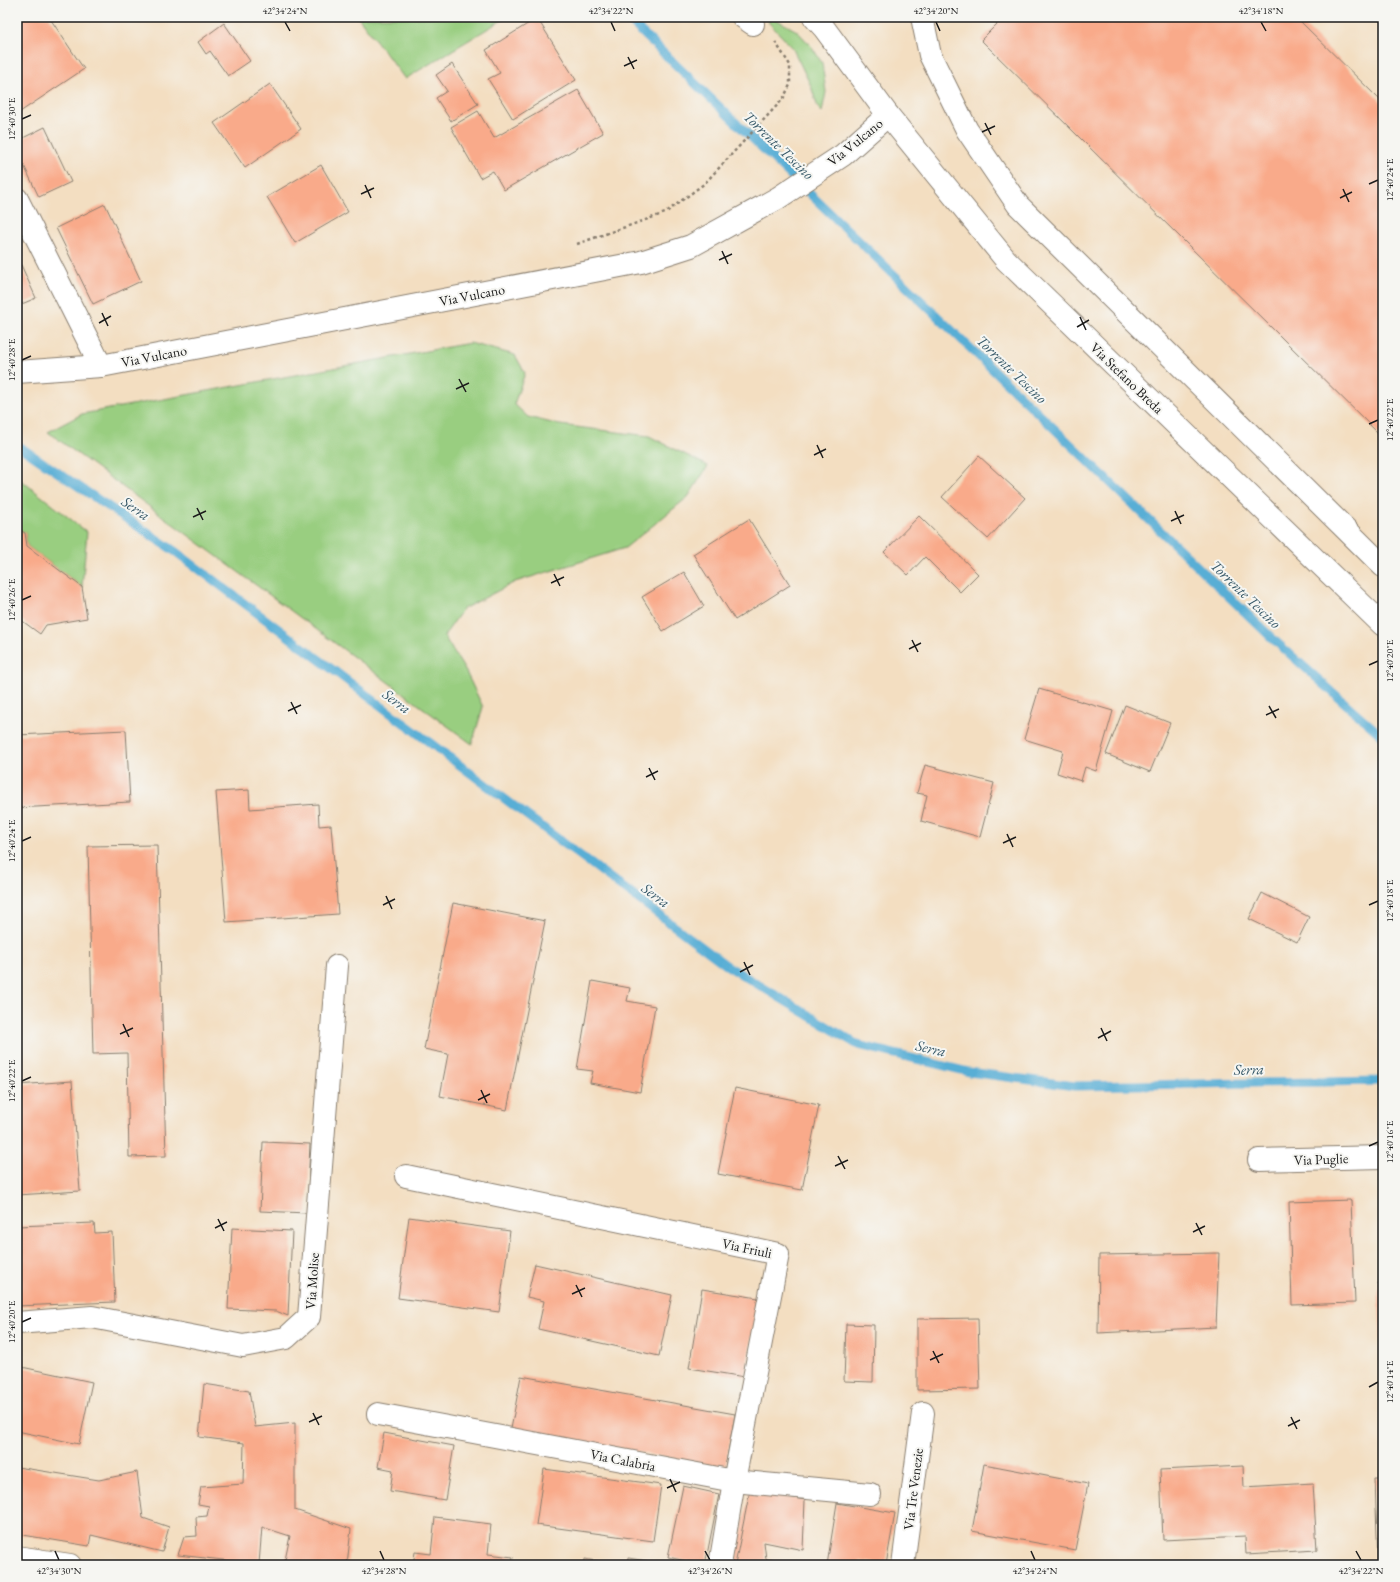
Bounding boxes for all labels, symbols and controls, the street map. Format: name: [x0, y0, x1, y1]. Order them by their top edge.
text: 42°34'24"N: [263, 4, 308, 17]
text: 42°34'22"N: [589, 4, 634, 17]
text: 42°34'20"N: [914, 4, 959, 17]
text: 42°34'18"N: [1239, 4, 1284, 17]
text: 12°40'30"E: [5, 97, 18, 140]
water label: Torrente Tescino: [740, 107, 819, 184]
street label: Via Vulcano: [823, 114, 887, 170]
text: 12°40'24"E: [1383, 158, 1396, 201]
street label: Via Vulcano: [438, 280, 506, 310]
water label: Torrente Tescino: [973, 331, 1052, 408]
text: 12°40'28"E: [5, 338, 18, 381]
street label: Via Stefano Breda: [1087, 339, 1168, 418]
street label: Via Vulcano: [120, 341, 188, 371]
text: 12°40'22"E: [1383, 398, 1396, 441]
water label: Serra: [117, 491, 154, 524]
water label: Torrente Tescino: [1207, 556, 1286, 633]
text: 12°40'26"E: [5, 578, 18, 621]
text: 12°40'20"E: [1383, 639, 1396, 682]
water label: Serra: [378, 684, 415, 718]
text: 12°40'24"E: [5, 819, 18, 862]
water label: Serra: [637, 878, 674, 912]
text: 12°40'18"E: [1383, 879, 1396, 922]
water label: Serra: [913, 1035, 948, 1061]
text: 12°40'22"E: [5, 1059, 18, 1102]
water label: Serra: [1233, 1059, 1264, 1079]
text: 12°40'16"E: [1383, 1120, 1396, 1163]
street label: Via Puglie: [1294, 1149, 1349, 1169]
street label: Via Friuli: [720, 1234, 774, 1262]
street label: Via Molise: [301, 1252, 323, 1310]
text: 12°40'20"E: [5, 1300, 18, 1343]
text: 12°40'14"E: [1383, 1360, 1396, 1403]
street label: Via Calabria: [589, 1445, 658, 1475]
street label: Via Tre Venezie: [899, 1447, 927, 1531]
text: 42°34'30"N: [37, 1564, 82, 1577]
text: 42°34'28"N: [362, 1564, 407, 1577]
text: 42°34'26"N: [688, 1564, 733, 1577]
text: 42°34'24"N: [1013, 1564, 1058, 1577]
text: 42°34'22"N: [1339, 1564, 1384, 1577]

